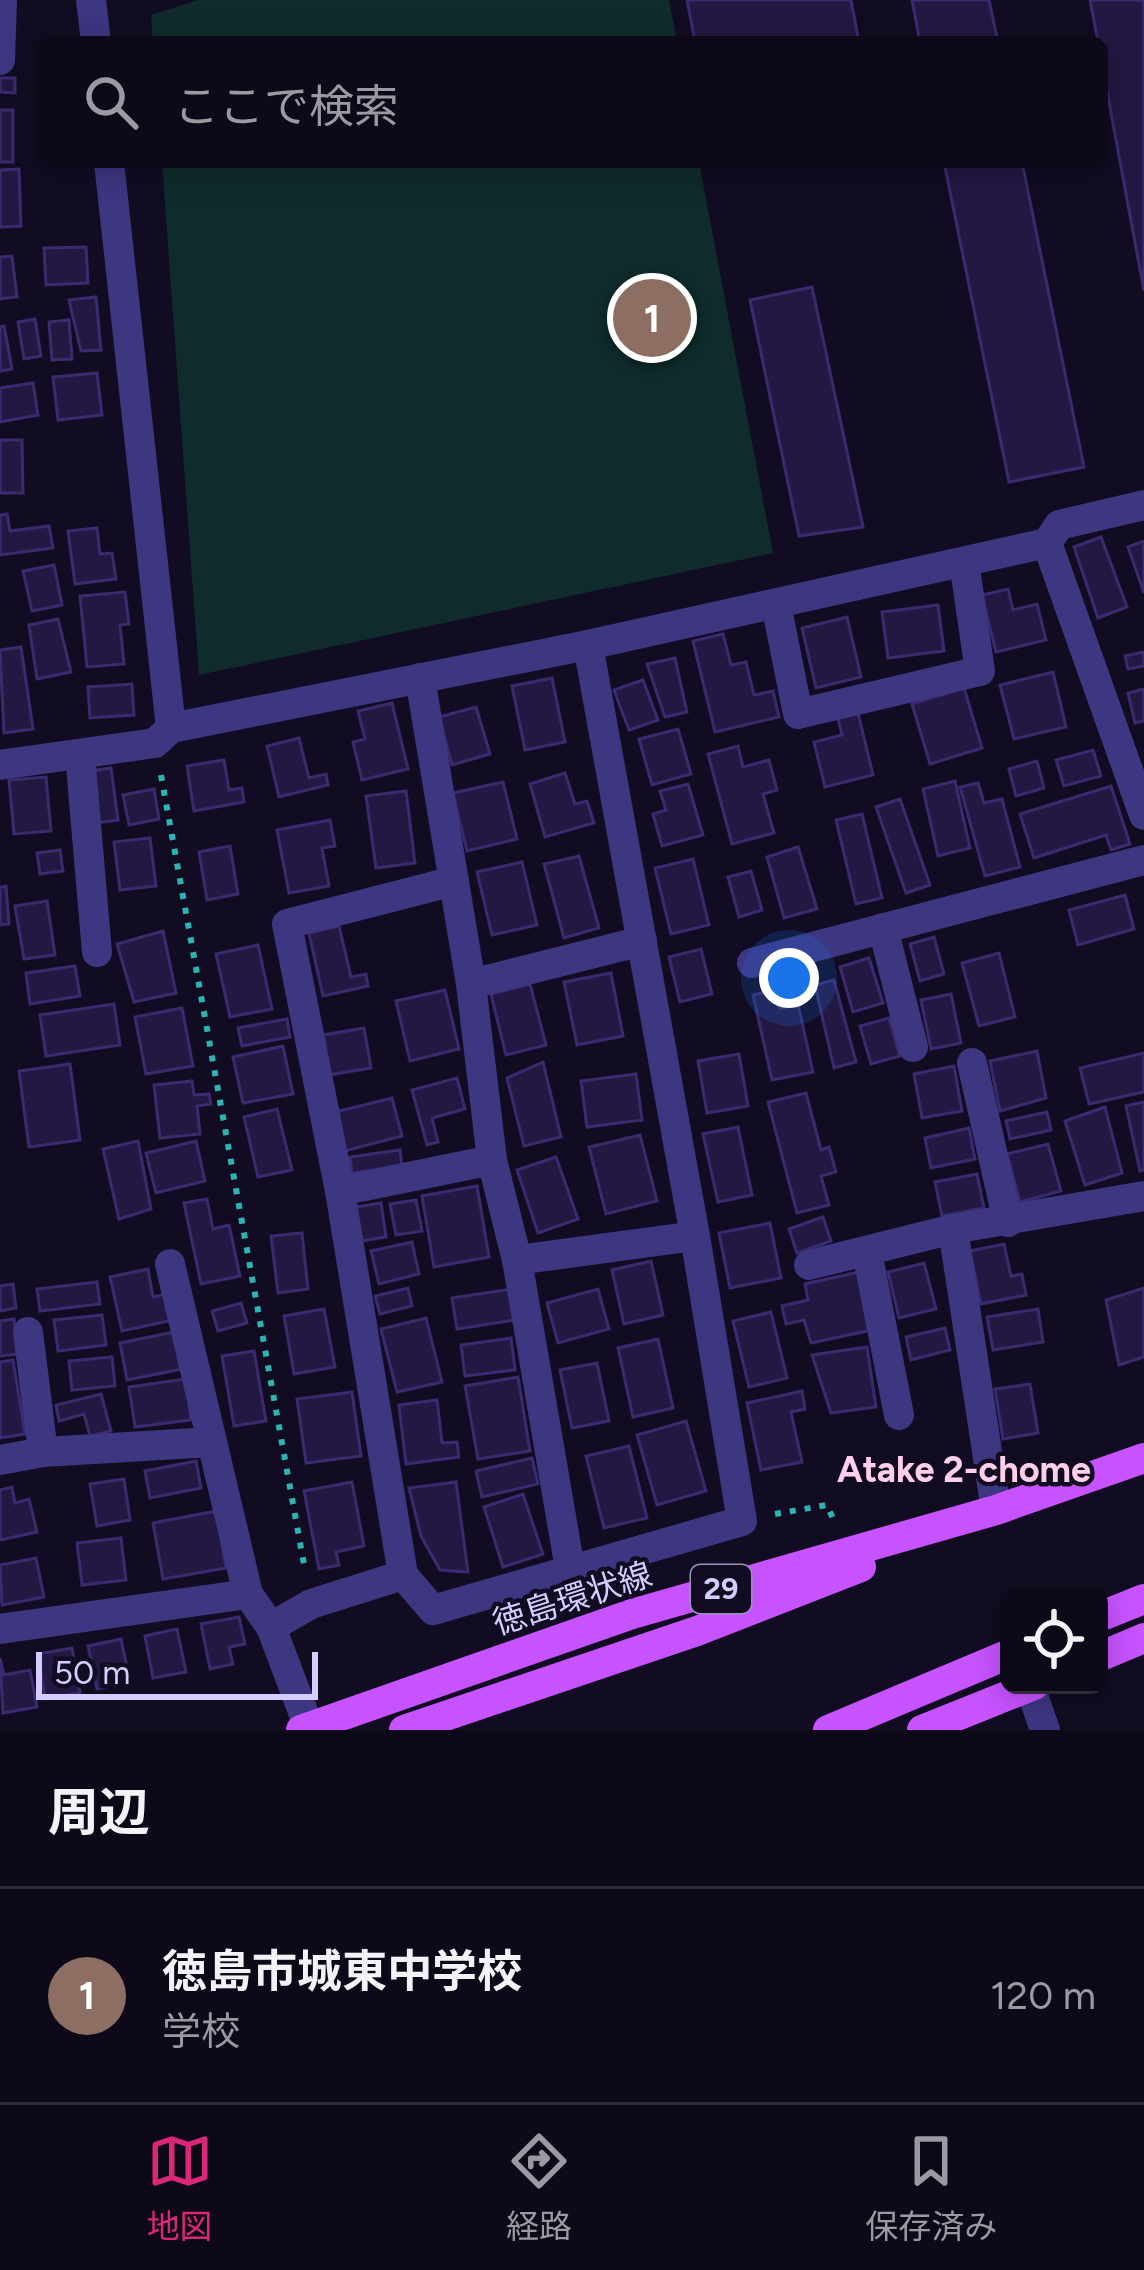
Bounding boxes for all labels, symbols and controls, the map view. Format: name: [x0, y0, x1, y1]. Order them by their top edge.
search box: [36, 36, 1108, 168]
icon: search: [78, 69, 144, 135]
text: ここで検索: [174, 79, 399, 133]
pin: 1: [613, 273, 691, 363]
your location: [759, 948, 819, 1008]
district label: Atake 2-chome: [837, 1448, 1091, 1491]
street label: 徳島環状線: [488, 1554, 657, 1643]
road number: 29: [691, 1565, 751, 1613]
map controls: [1000, 1586, 1108, 1694]
button: locate: [1000, 1586, 1108, 1694]
scale bar: [36, 1646, 318, 1699]
text: 50 m: [54, 1653, 130, 1692]
text: 周辺: [48, 1782, 150, 1843]
text: 徳島市城東中学校: [162, 1944, 522, 1998]
text: 1: [79, 1972, 95, 2019]
text: 120 m: [990, 1972, 1096, 2019]
text: 学校: [162, 2008, 240, 2055]
tab: 地図: [147, 2128, 213, 2248]
tab: 経路: [506, 2128, 572, 2248]
tab: 保存済み: [865, 2128, 997, 2248]

